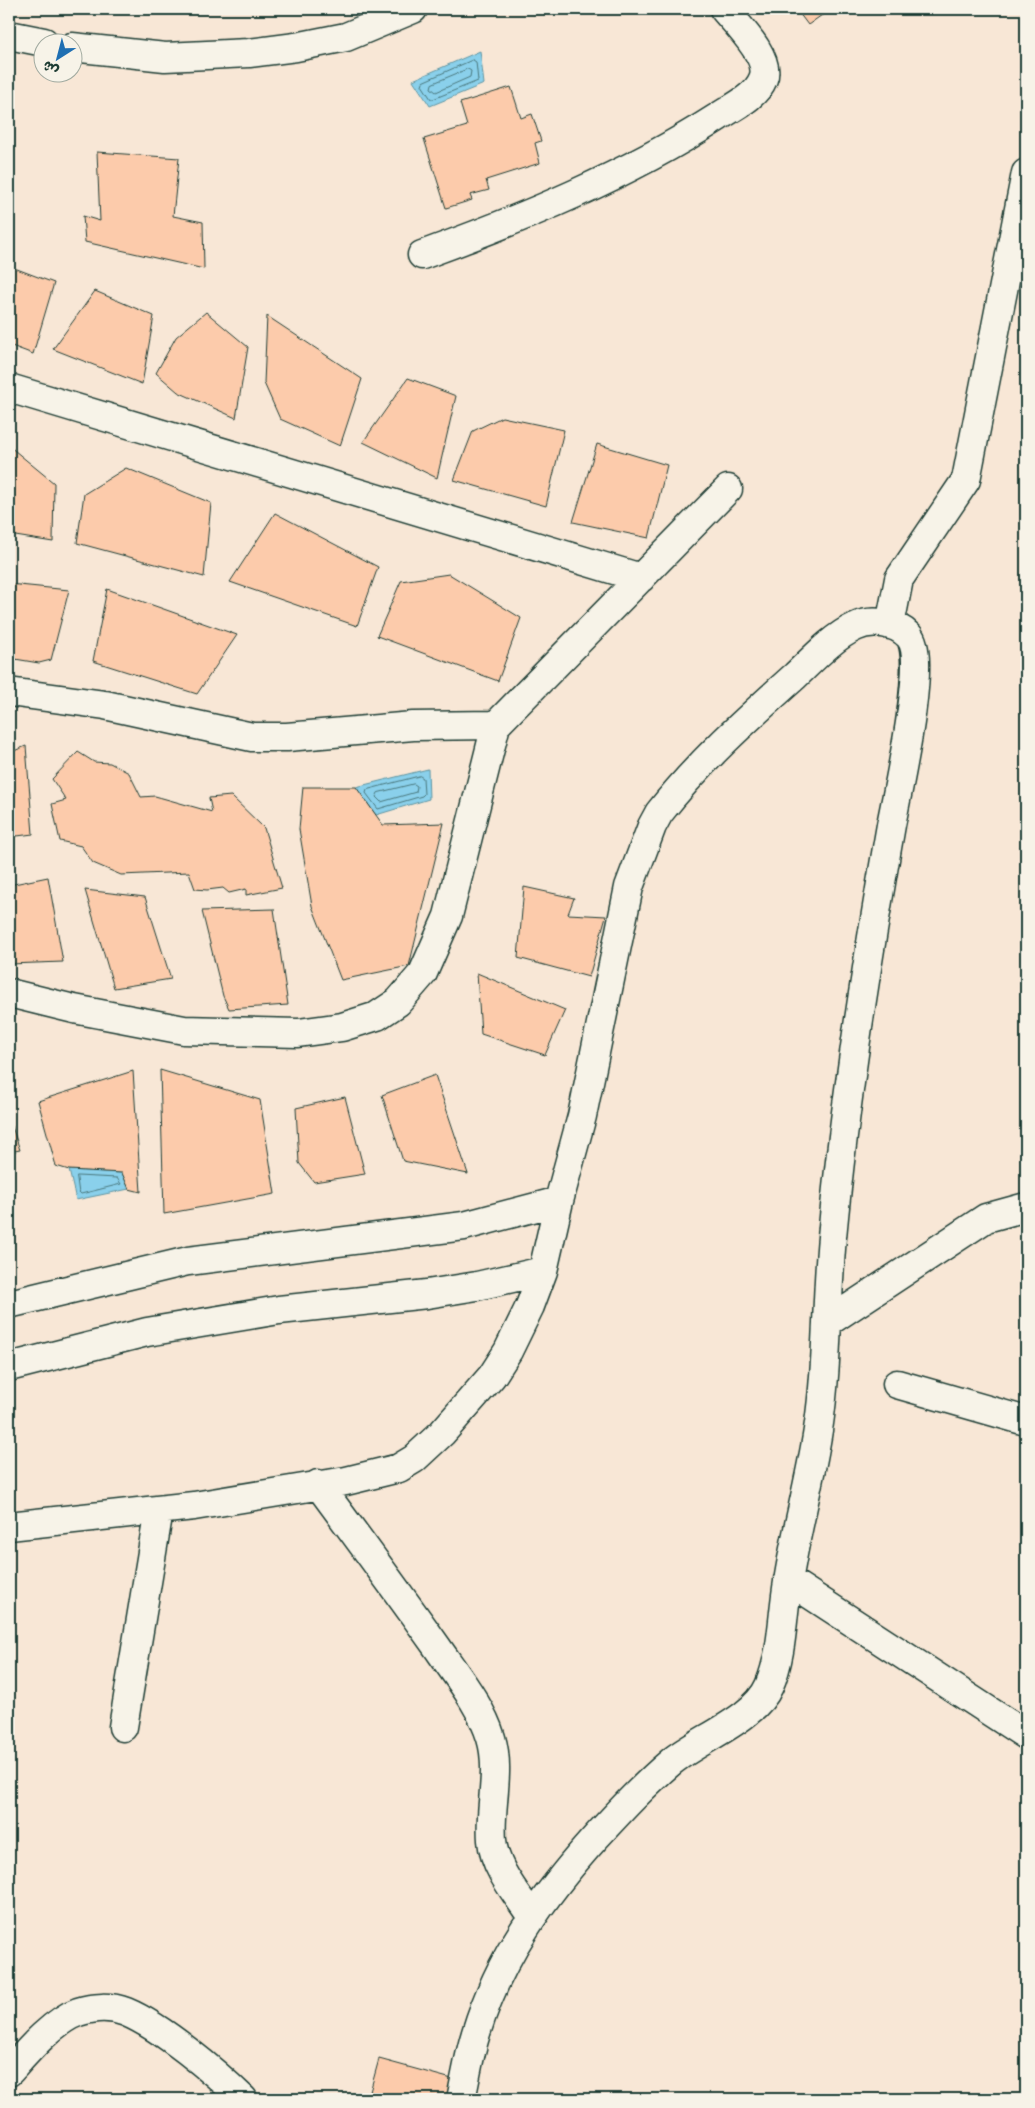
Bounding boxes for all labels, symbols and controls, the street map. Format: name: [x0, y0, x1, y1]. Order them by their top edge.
north arrow: [32, 32, 82, 82]
text: ش: [38, 57, 62, 81]

